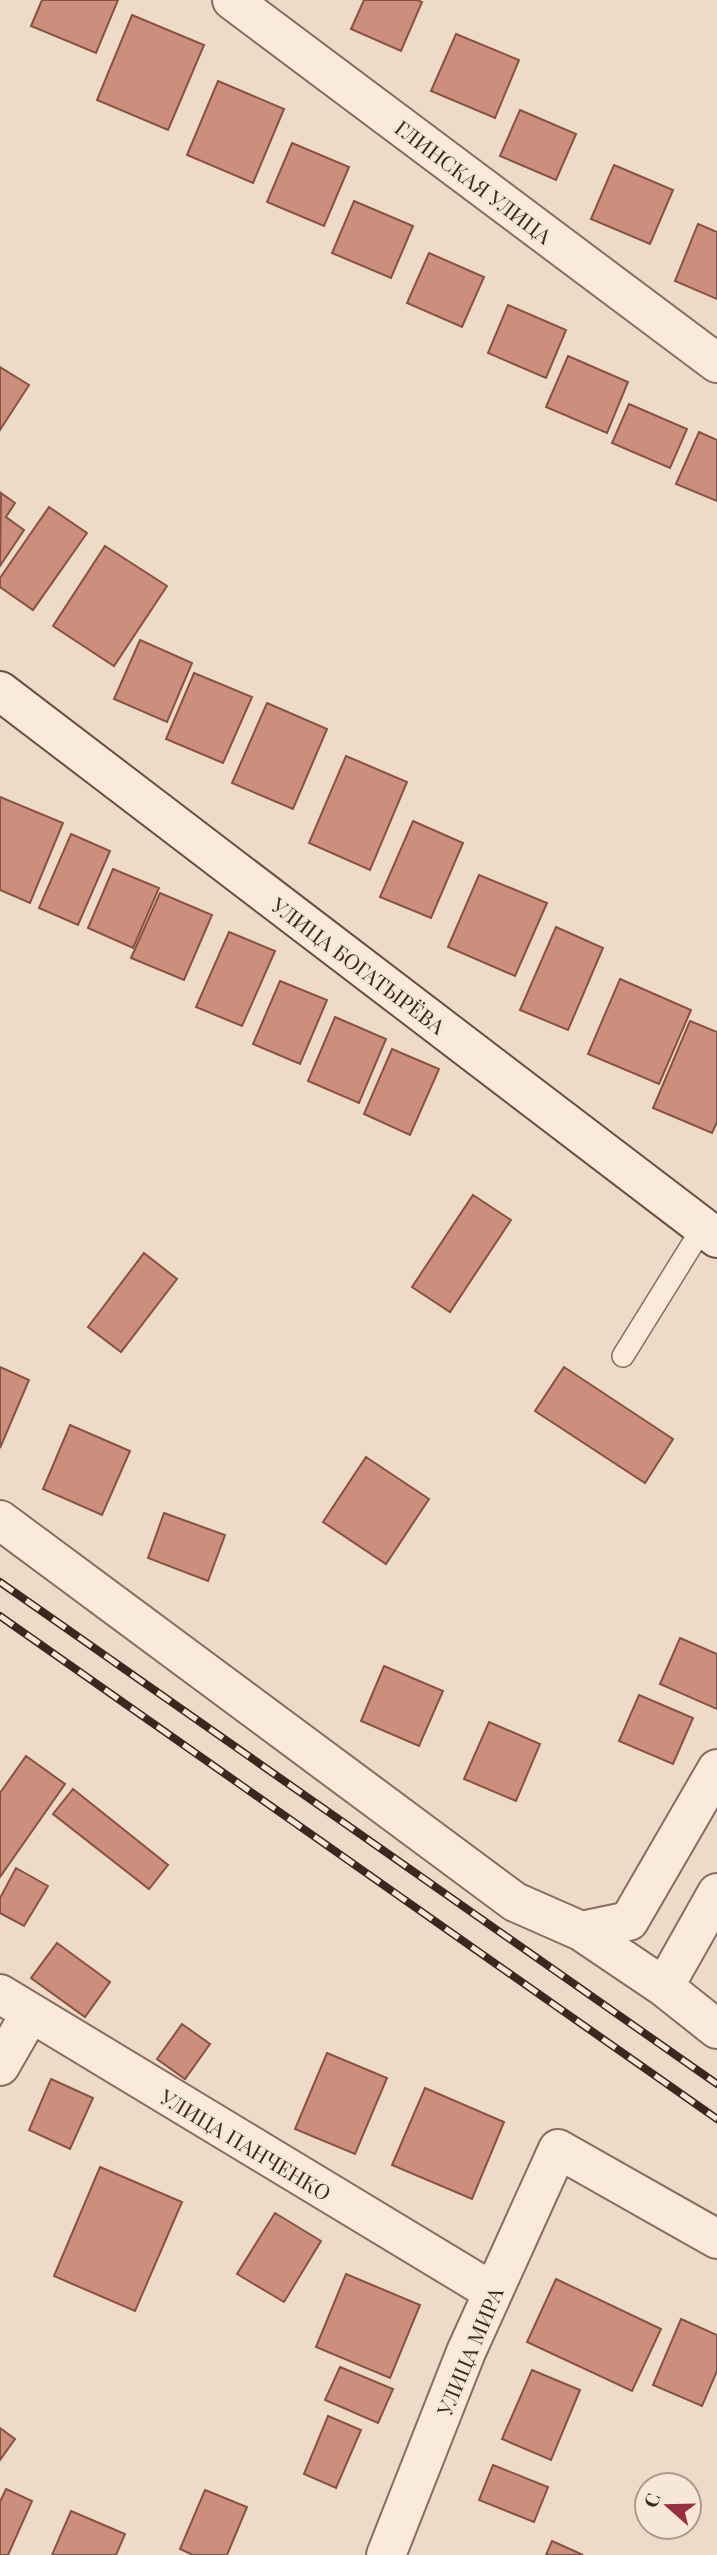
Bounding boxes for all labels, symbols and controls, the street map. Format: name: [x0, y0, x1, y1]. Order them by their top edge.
street label: ГЛИНСКАЯ УЛИЦА: [390, 113, 559, 250]
street label: УЛИЦА БОГАТЫРЁВА: [266, 890, 452, 1040]
street label: УЛИЦА ПАНЧЕНКО: [155, 2081, 337, 2206]
street label: УЛИЦА МИРА: [429, 2282, 509, 2420]
north arrow: [633, 2471, 703, 2541]
text: С: [637, 2489, 666, 2511]

